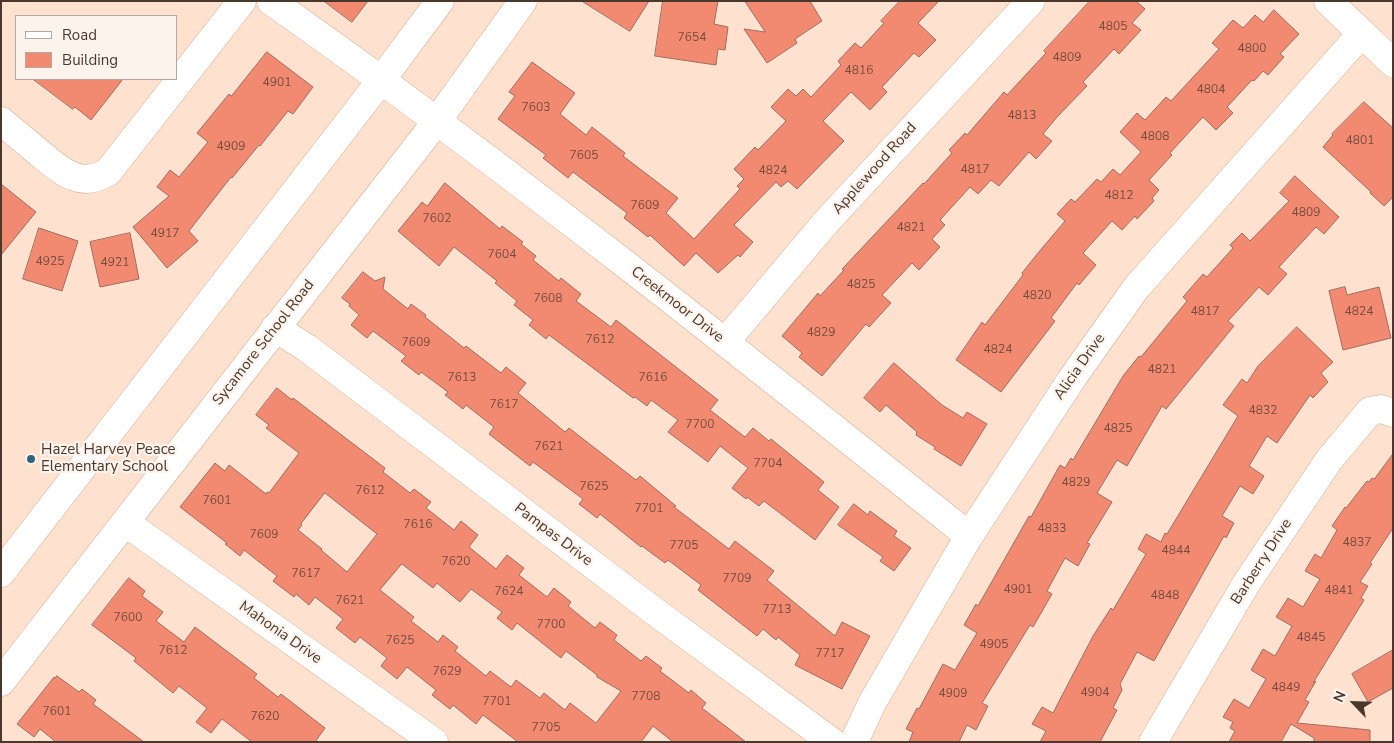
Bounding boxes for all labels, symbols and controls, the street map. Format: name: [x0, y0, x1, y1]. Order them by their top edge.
legend: [15, 15, 178, 80]
house number: 4805: [1099, 20, 1127, 34]
text: Road: [62, 25, 97, 45]
house number: 7654: [678, 31, 706, 45]
house number: 4800: [1238, 42, 1266, 56]
text: Building: [62, 50, 118, 70]
house number: 4809: [1053, 51, 1081, 65]
house number: 4816: [845, 64, 873, 78]
house number: 4901: [263, 76, 291, 90]
house number: 4804: [1197, 83, 1225, 97]
house number: 7603: [522, 101, 550, 115]
house number: 4813: [1008, 109, 1036, 123]
street label: Applewood Road: [829, 119, 921, 219]
house number: 4808: [1141, 130, 1169, 144]
house number: 4801: [1346, 134, 1374, 148]
house number: 4909: [217, 140, 245, 154]
house number: 7605: [570, 149, 598, 163]
house number: 4817: [961, 163, 989, 177]
house number: 4824: [759, 164, 787, 178]
house number: 4812: [1105, 189, 1133, 203]
house number: 7609: [631, 199, 659, 213]
house number: 4809: [1292, 206, 1320, 220]
house number: 7602: [423, 212, 451, 226]
house number: 4821: [897, 221, 925, 235]
house number: 4917: [151, 227, 179, 241]
house number: 7604: [488, 248, 516, 262]
house number: 4925: [36, 255, 64, 269]
house number: 4921: [101, 256, 129, 270]
street label: Creekmoor Drive: [627, 263, 727, 347]
street label: Sycamore School Road: [209, 277, 319, 409]
house number: 4825: [847, 278, 875, 292]
house number: 4820: [1023, 289, 1051, 303]
house number: 7608: [534, 292, 562, 306]
house number: 4817: [1191, 305, 1219, 319]
house number: 4824: [1345, 305, 1373, 319]
house number: 4829: [807, 326, 835, 340]
street label: Alicia Drive: [1051, 330, 1109, 404]
house number: 7612: [586, 333, 614, 347]
house number: 7609: [402, 336, 430, 350]
house number: 4824: [984, 343, 1012, 357]
house number: 4821: [1148, 363, 1176, 377]
house number: 7613: [448, 371, 476, 385]
house number: 7616: [639, 371, 667, 385]
house number: 7617: [490, 398, 518, 412]
house number: 4832: [1249, 404, 1277, 418]
house number: 7700: [686, 418, 714, 432]
house number: 4825: [1104, 422, 1132, 436]
house number: 7621: [535, 440, 563, 454]
place label: Hazel Harvey Peace Elementary School: [41, 441, 176, 476]
marker: Hazel Harvey Peace Elementary School: [25, 453, 37, 465]
house number: 7704: [754, 457, 782, 471]
house number: 4829: [1062, 476, 1090, 490]
house number: 7625: [580, 480, 608, 494]
house number: 7612: [356, 484, 384, 498]
house number: 7601: [203, 494, 231, 508]
street label: Pampas Drive: [510, 500, 596, 570]
house number: 7701: [635, 502, 663, 516]
street label: Barberry Drive: [1228, 516, 1296, 608]
house number: 7616: [404, 518, 432, 532]
house number: 4833: [1038, 522, 1066, 536]
house number: 7609: [250, 528, 278, 542]
house number: 4837: [1343, 536, 1371, 550]
house number: 7705: [670, 539, 698, 553]
house number: 4844: [1162, 544, 1190, 558]
house number: 7620: [442, 555, 470, 569]
house number: 7617: [292, 567, 320, 581]
house number: 7709: [723, 572, 751, 586]
house number: 4901: [1004, 583, 1032, 597]
house number: 4841: [1325, 584, 1353, 598]
house number: 7624: [495, 585, 523, 599]
house number: 4848: [1151, 589, 1179, 603]
house number: 7621: [336, 594, 364, 608]
street label: Mahonia Drive: [235, 598, 325, 668]
house number: 7713: [763, 603, 791, 617]
house number: 7600: [114, 611, 142, 625]
house number: 7700: [537, 618, 565, 632]
house number: 4845: [1297, 631, 1325, 645]
house number: 7625: [386, 634, 414, 648]
house number: 4905: [980, 638, 1008, 652]
house number: 7612: [159, 644, 187, 658]
house number: 7717: [816, 647, 844, 661]
house number: 7629: [433, 665, 461, 679]
north arrow: [1329, 678, 1379, 728]
house number: 4849: [1272, 681, 1300, 695]
house number: 4904: [1081, 686, 1109, 700]
house number: 4909: [939, 687, 967, 701]
text: N: [1329, 688, 1351, 705]
house number: 7708: [632, 690, 660, 704]
house number: 7701: [483, 695, 511, 709]
house number: 7601: [43, 705, 71, 719]
house number: 7620: [251, 710, 279, 724]
house number: 7705: [532, 721, 560, 735]

